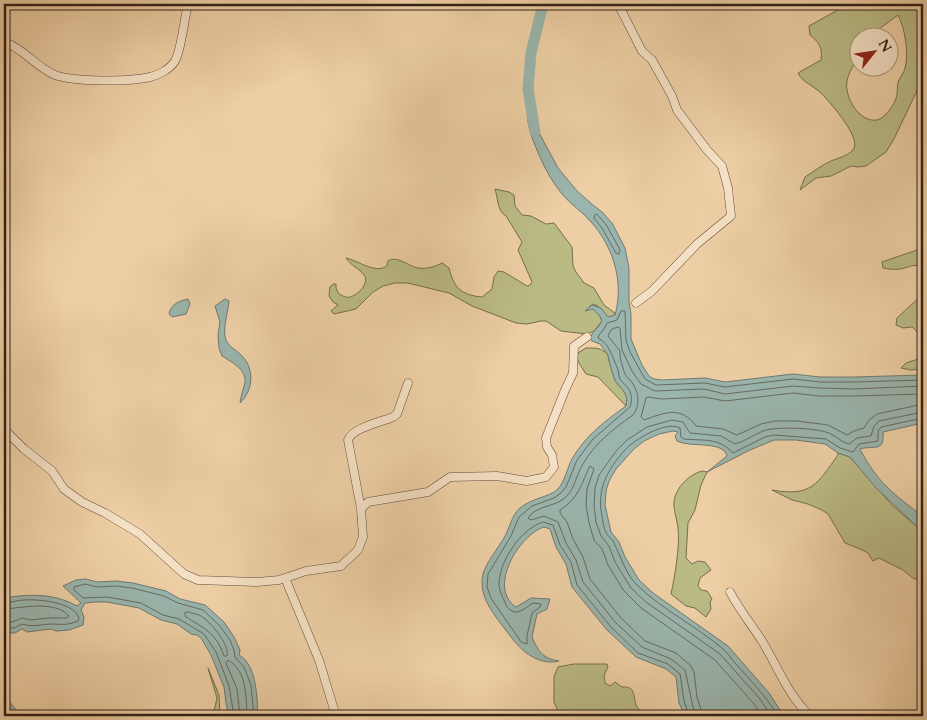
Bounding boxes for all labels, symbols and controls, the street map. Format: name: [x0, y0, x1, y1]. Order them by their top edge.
north arrow: [850, 28, 900, 78]
text: N: [874, 36, 896, 56]

